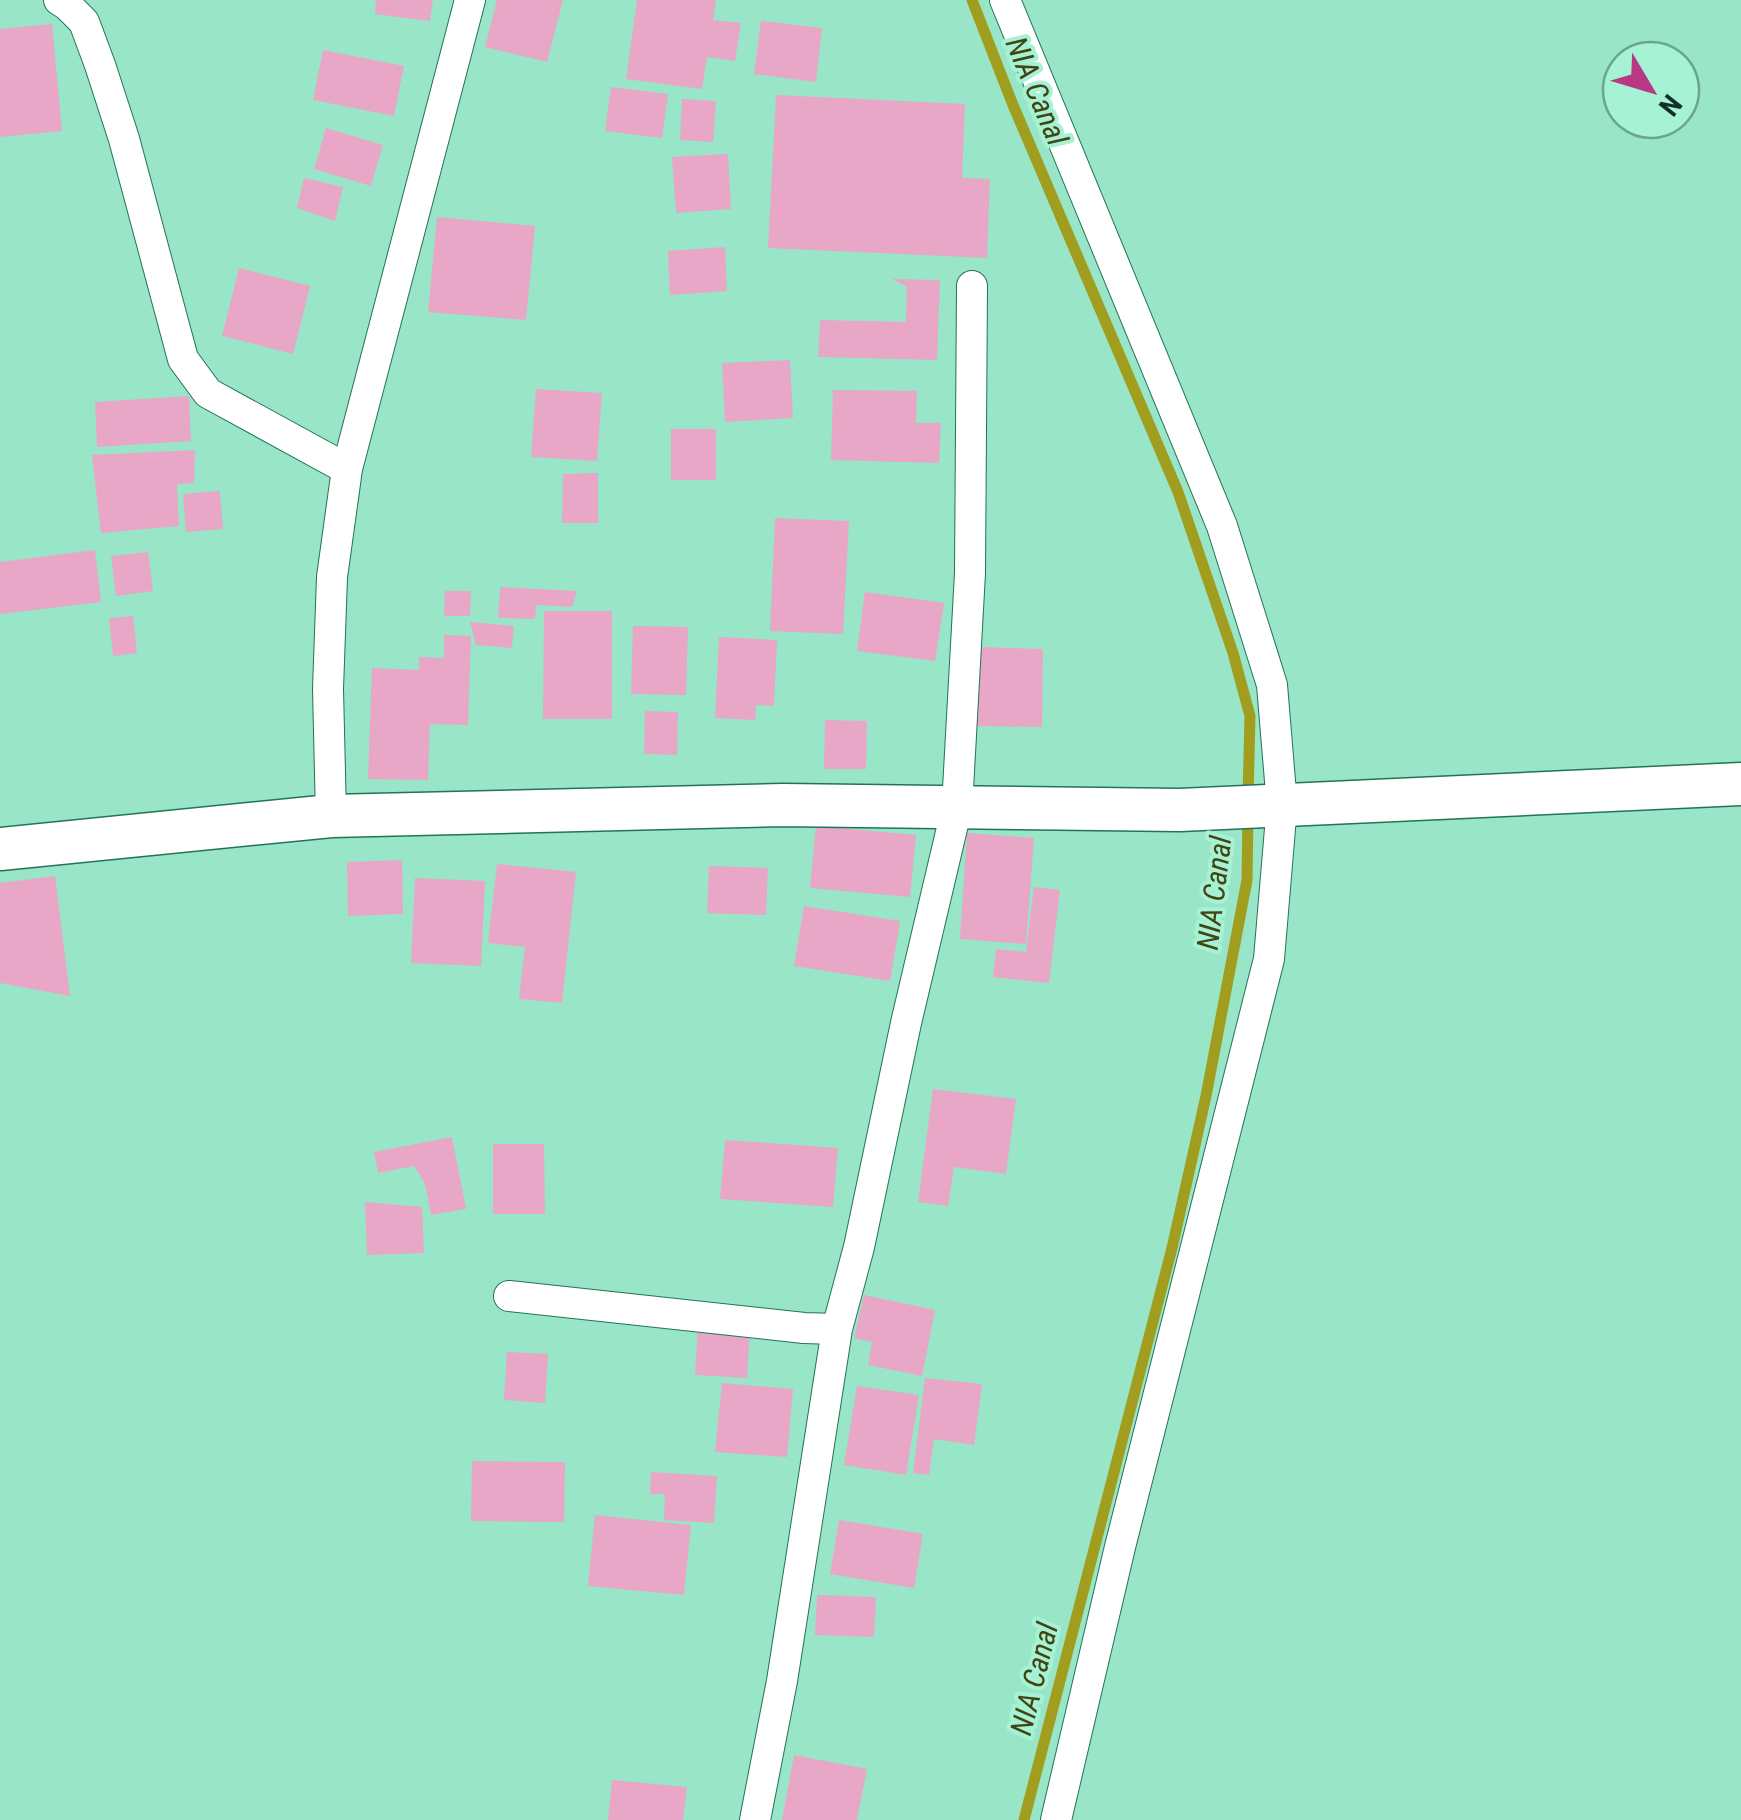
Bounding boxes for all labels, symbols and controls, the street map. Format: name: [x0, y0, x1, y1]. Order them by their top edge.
water label: NIA Canal: [999, 32, 1076, 151]
north arrow: [1601, 40, 1701, 140]
text: N: [1652, 88, 1689, 122]
water label: NIA Canal: [1190, 834, 1238, 952]
water label: NIA Canal: [1003, 1619, 1065, 1739]

